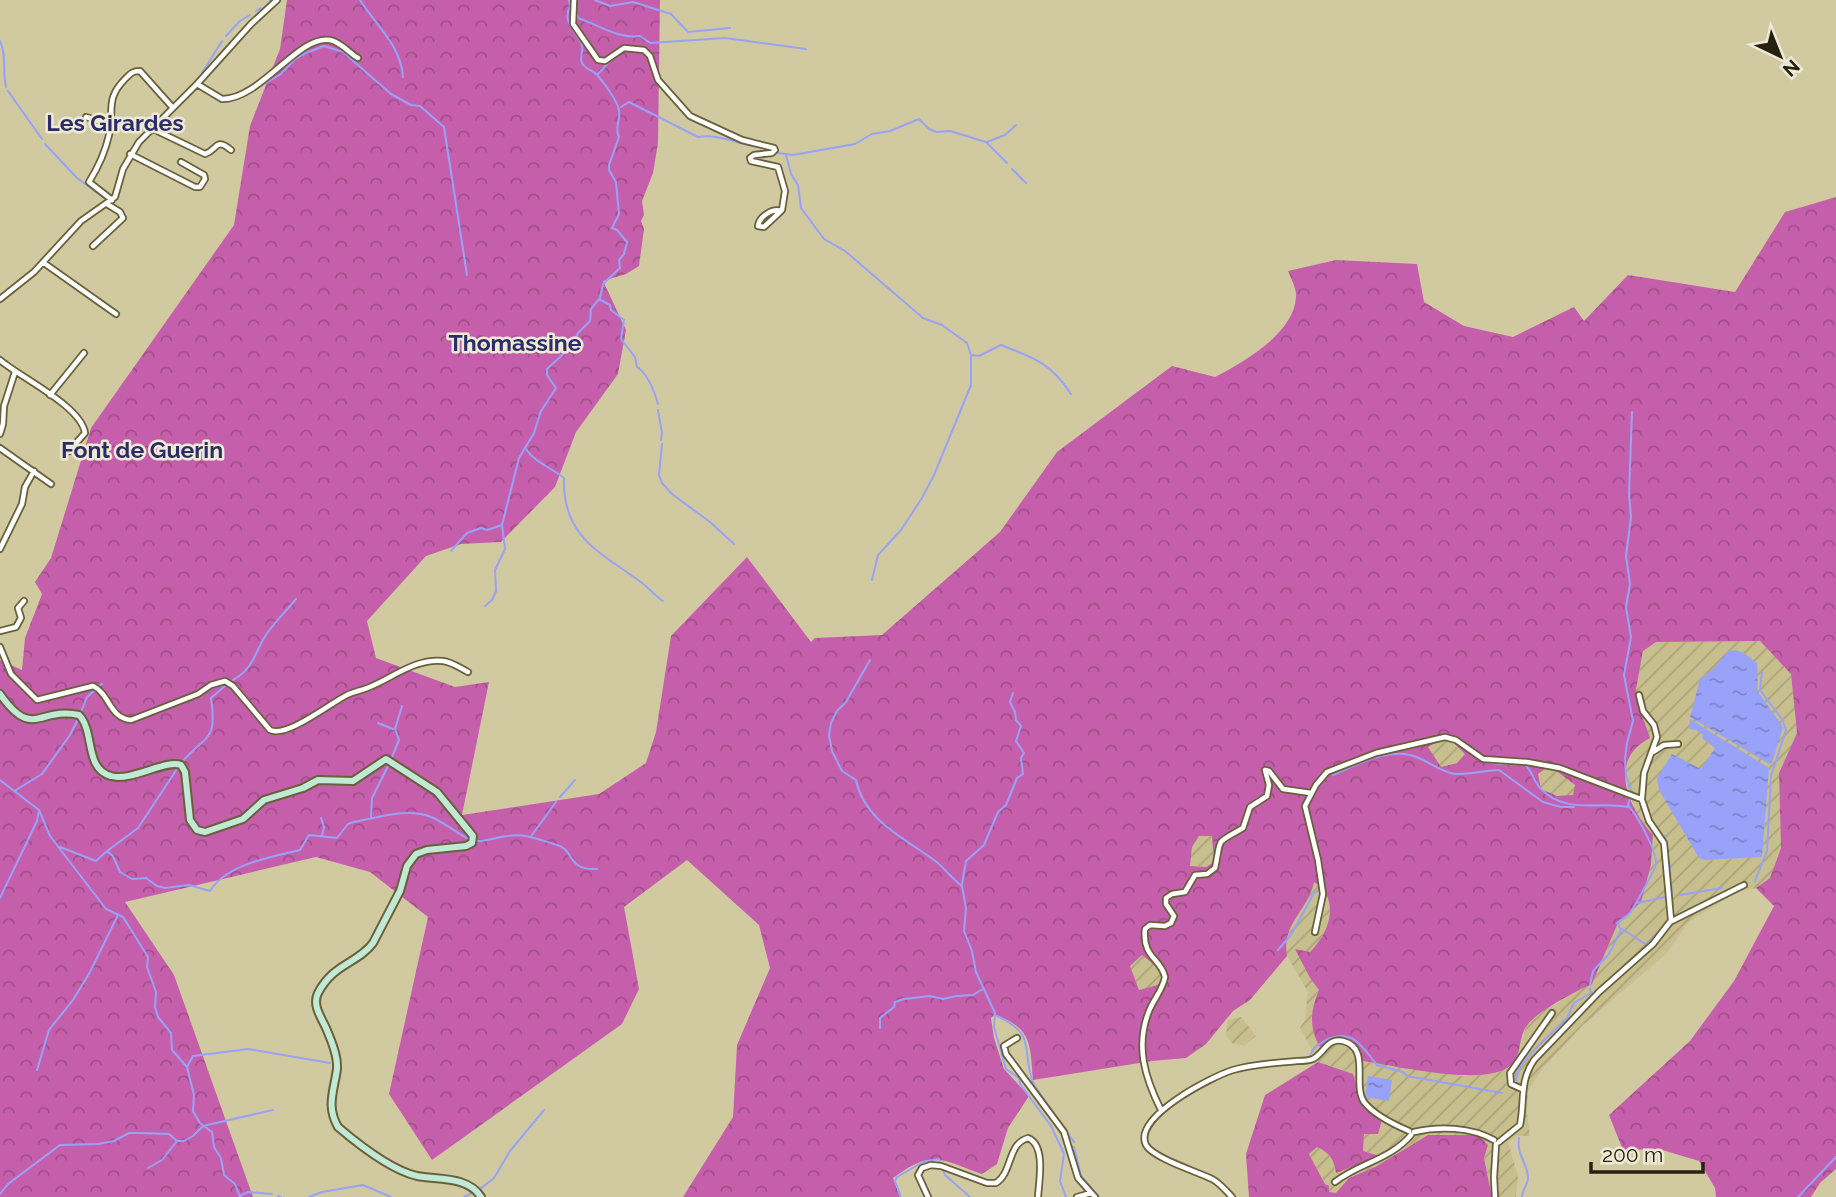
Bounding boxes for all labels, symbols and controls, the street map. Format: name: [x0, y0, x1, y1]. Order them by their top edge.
north arrow: [1745, 21, 1815, 91]
text: N: [1779, 55, 1804, 81]
district label: Les Girardes: [46, 109, 184, 136]
district label: Thomassine: [449, 329, 582, 356]
district label: Font de Guerin: [61, 436, 223, 463]
scale bar: [1591, 1130, 1703, 1174]
text: 200 m: [1602, 1142, 1663, 1167]

